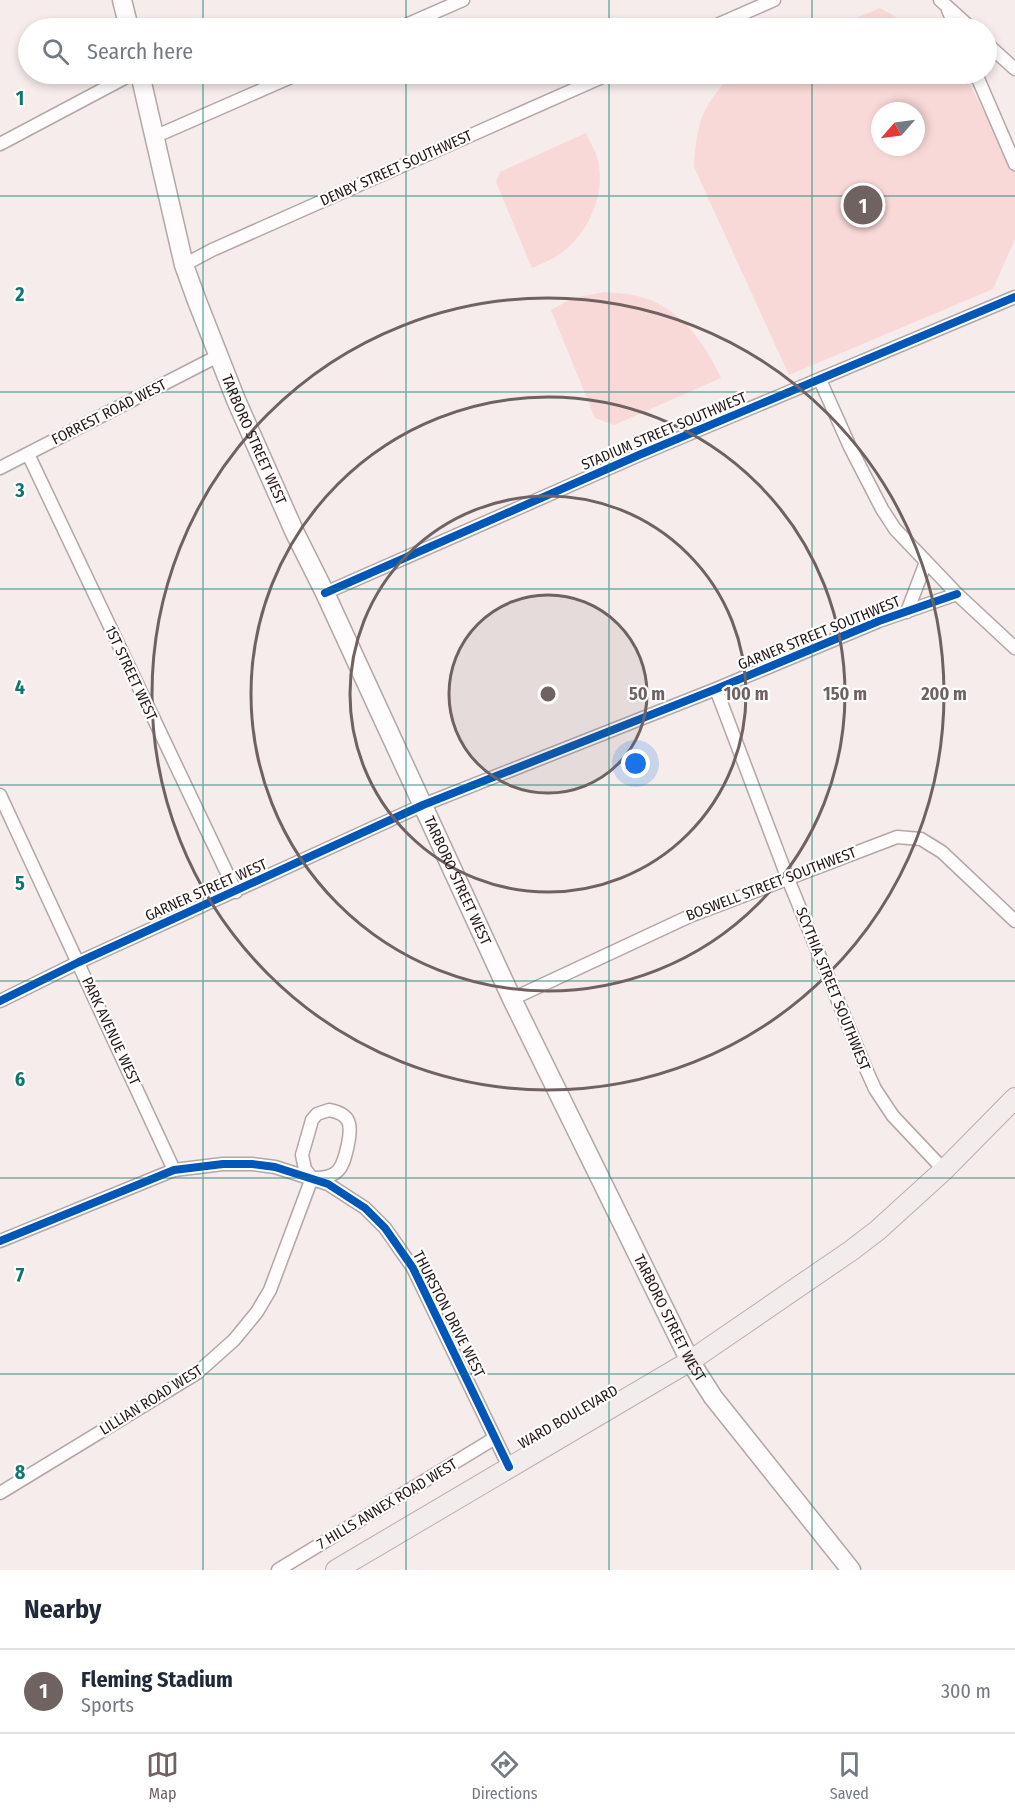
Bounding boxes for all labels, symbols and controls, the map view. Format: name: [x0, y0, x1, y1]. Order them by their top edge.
search box: [18, 18, 997, 84]
icon: search: [39, 35, 72, 68]
text: Search here: [87, 38, 193, 65]
text: 1: [16, 86, 24, 110]
north arrow: [871, 102, 925, 156]
street label: DENBY STREET SOUTHWEST: [317, 126, 475, 210]
pin: 1: [844, 182, 882, 228]
text: 2: [14, 282, 25, 306]
street label: TARBORO STREET WEST: [218, 372, 290, 507]
street label: FORREST ROAD WEST: [49, 375, 169, 449]
street label: STADIUM STREET SOUTHWEST: [579, 388, 749, 474]
text: 3: [14, 478, 25, 502]
street label: GARNER STREET SOUTHWEST: [735, 592, 903, 674]
street label: 1ST STREET WEST: [101, 623, 161, 723]
text: 4: [15, 675, 25, 699]
text: 50 m: [629, 683, 665, 705]
text: 100 m: [724, 683, 768, 705]
text: 150 m: [823, 683, 867, 705]
text: 200 m: [920, 683, 967, 705]
centre of rings: [538, 684, 558, 704]
your location: [621, 749, 650, 778]
street label: TARBORO STREET WEST: [420, 813, 495, 948]
street label: BOSWELL STREET SOUTHWEST: [683, 843, 859, 925]
street label: GARNER STREET WEST: [142, 855, 270, 925]
text: 5: [15, 871, 25, 895]
street label: SCYTHIA STREET SOUTHWEST: [792, 905, 874, 1073]
street label: PARK AVENUE WEST: [78, 974, 144, 1088]
text: 6: [15, 1067, 25, 1091]
street label: THURSTON DRIVE WEST: [409, 1248, 489, 1380]
street label: TARBORO STREET WEST: [630, 1251, 710, 1385]
text: 7: [16, 1263, 25, 1287]
street label: LILLIAN ROAD WEST: [96, 1361, 206, 1439]
street label: WARD BOULEVARD: [515, 1381, 621, 1453]
street label: 7 HILLS ANNEX ROAD WEST: [314, 1455, 460, 1553]
text: 8: [15, 1460, 26, 1484]
text: Nearby: [24, 1594, 101, 1625]
text: Fleming Stadium: [81, 1666, 233, 1693]
text: 1: [39, 1679, 48, 1703]
text: 300 m: [941, 1679, 991, 1703]
text: Sports: [81, 1693, 134, 1717]
tab: Map: [146, 1748, 179, 1803]
tab: Directions: [471, 1748, 538, 1803]
tab: Saved: [830, 1748, 869, 1803]

